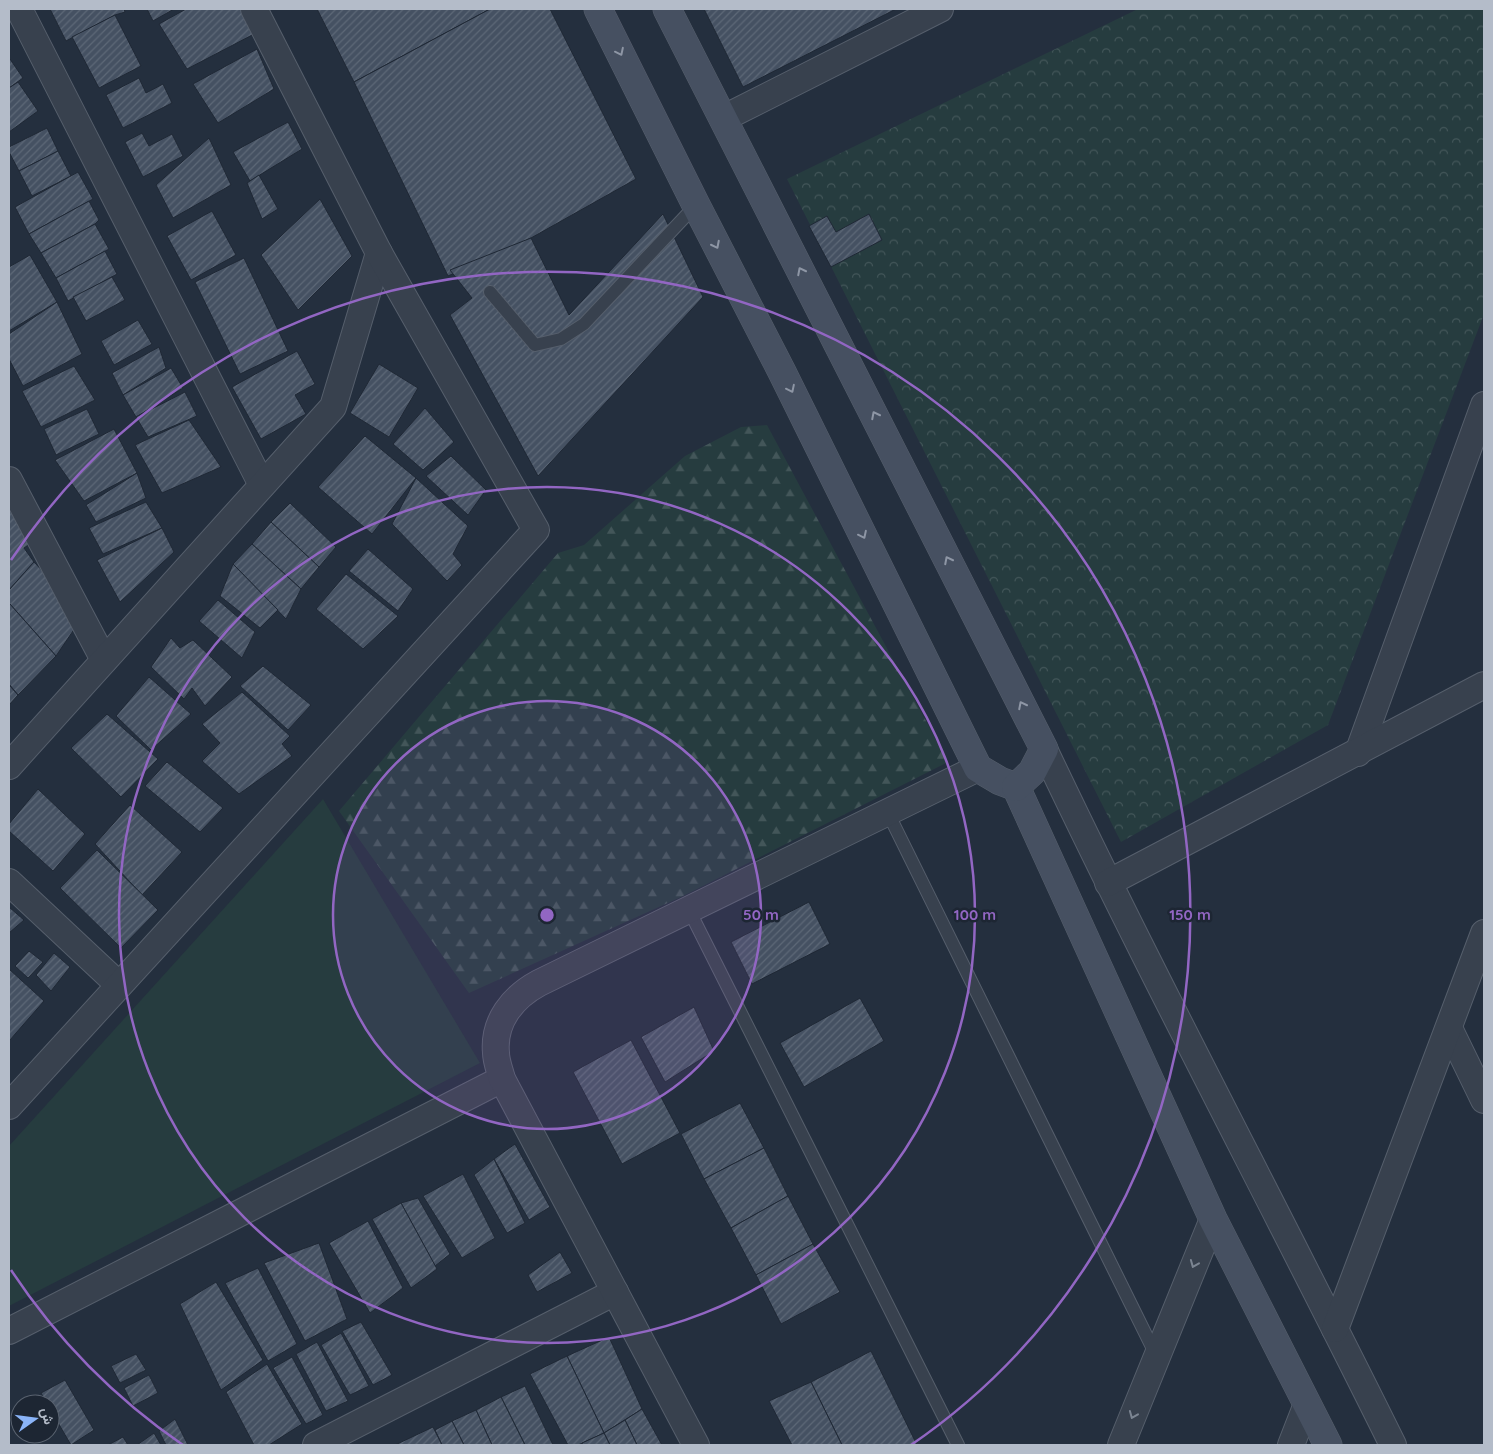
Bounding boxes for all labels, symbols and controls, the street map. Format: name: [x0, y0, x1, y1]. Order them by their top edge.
one-way arrow: [614, 47, 624, 56]
one-way arrow: [710, 240, 720, 249]
one-way arrow: [797, 267, 807, 276]
one-way arrow: [785, 384, 795, 393]
one-way arrow: [871, 412, 881, 421]
one-way arrow: [857, 530, 867, 539]
one-way arrow: [944, 557, 954, 566]
one-way arrow: [1018, 701, 1028, 710]
text: 50 m: [743, 905, 779, 924]
text: 100 m: [954, 905, 996, 924]
text: 150 m: [1169, 905, 1211, 924]
centre of rings: [538, 906, 556, 924]
one-way arrow: [1190, 1259, 1201, 1268]
north arrow: [10, 1394, 60, 1444]
text: ش: [37, 1406, 58, 1426]
one-way arrow: [1129, 1410, 1139, 1418]

